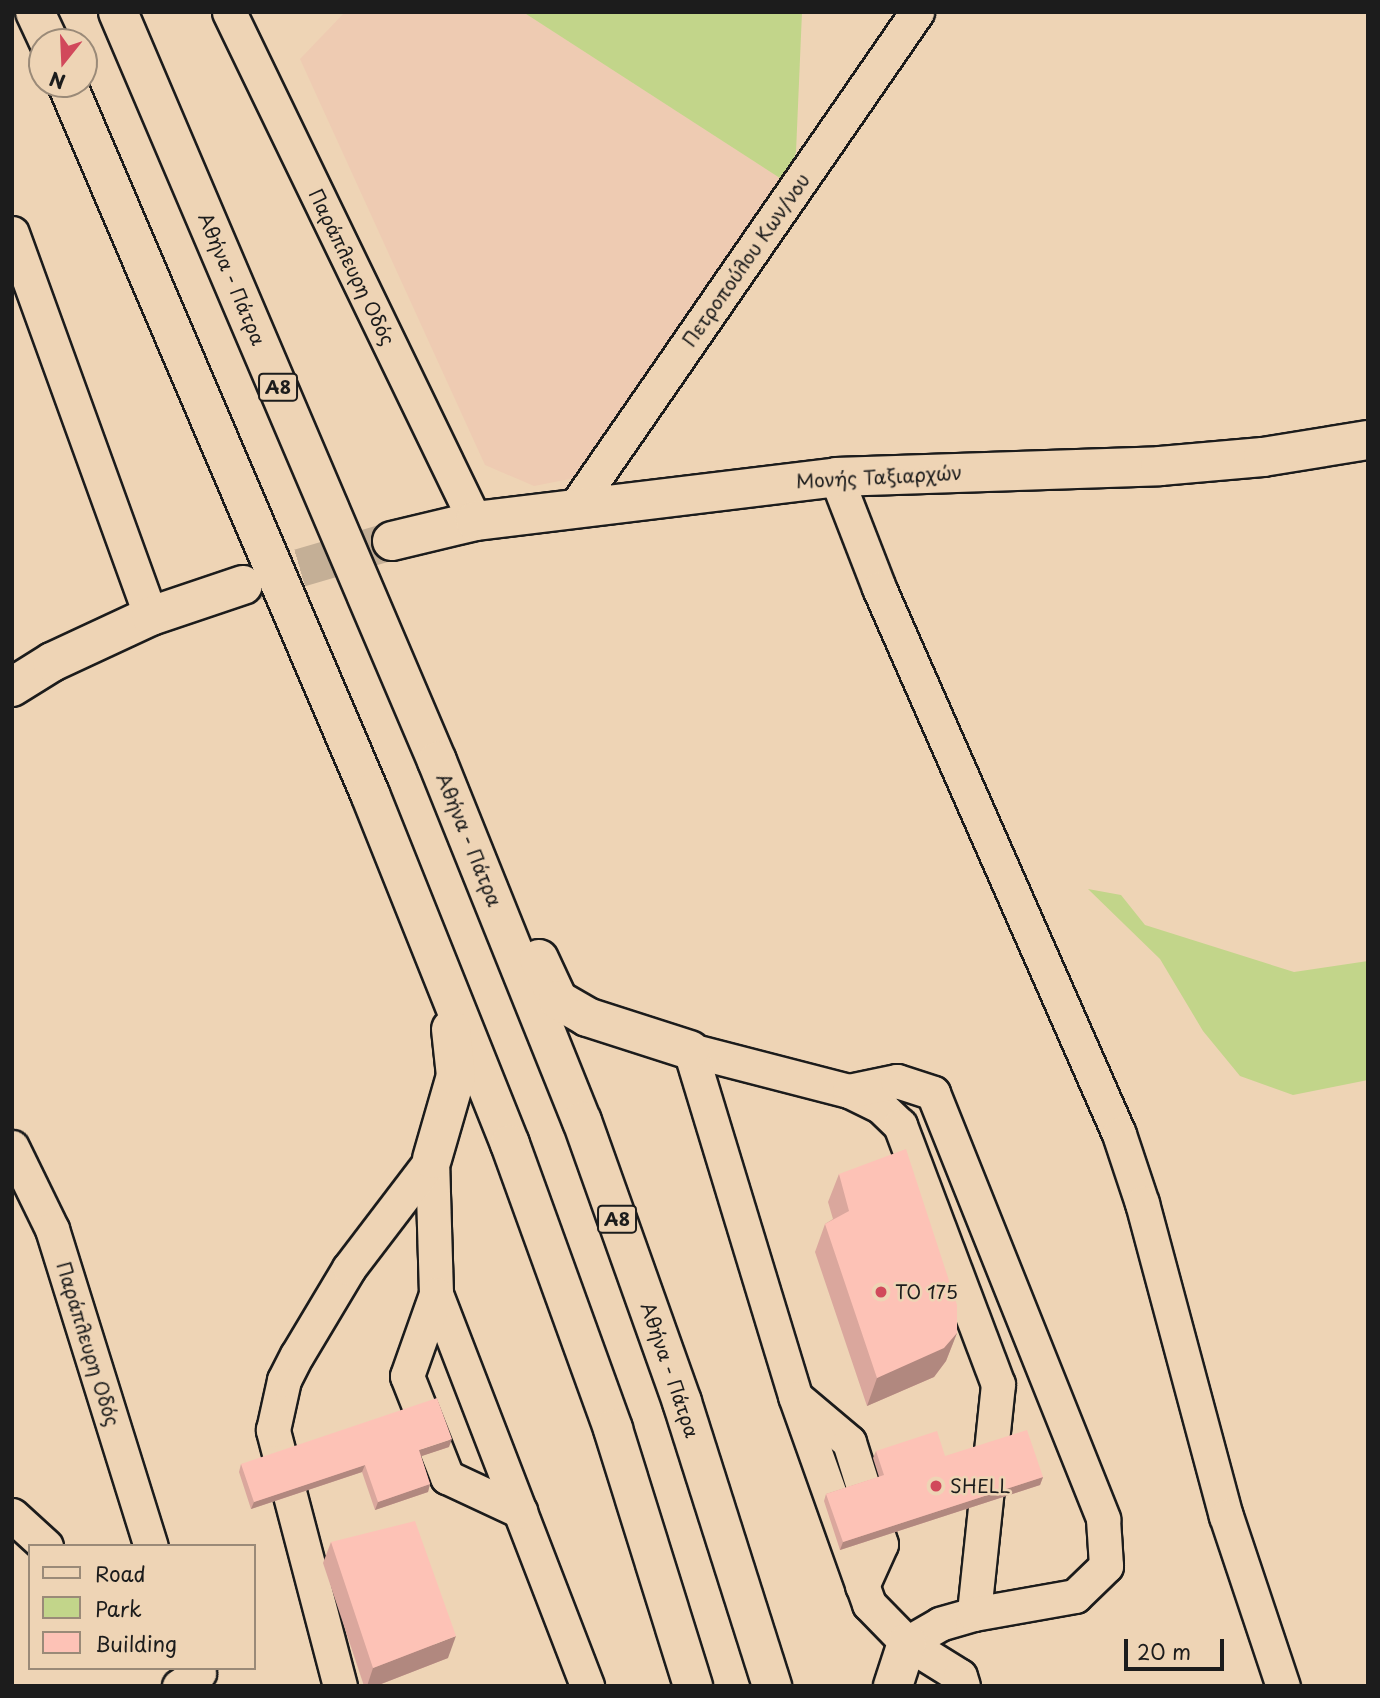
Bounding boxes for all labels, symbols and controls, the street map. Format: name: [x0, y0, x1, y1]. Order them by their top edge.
north arrow: [28, 28, 98, 98]
text: N: [46, 65, 69, 97]
street label: Πετροπούλου Κων/νου: [677, 169, 815, 351]
street label: Παράπλευρη Οδός: [304, 185, 400, 349]
street label: Αθήνα - Πάτρα: [194, 209, 270, 349]
road number: Α8: [257, 372, 299, 402]
street label: Μονής Ταξιαρχών: [795, 461, 963, 493]
street label: Αθήνα - Πάτρα: [432, 770, 506, 910]
road number: Α8: [596, 1204, 638, 1234]
street label: Παράπλευρη Οδός: [52, 1259, 124, 1429]
place label: TO 175: [895, 1281, 959, 1303]
marker: TO 175: [873, 1284, 889, 1300]
street label: Αθήνα - Πάτρα: [636, 1299, 704, 1441]
place label: SHELL: [950, 1475, 1010, 1497]
marker: SHELL: [928, 1478, 944, 1494]
legend: [28, 1544, 256, 1670]
text: Road: [95, 1557, 146, 1589]
text: Park: [95, 1592, 142, 1624]
scale bar: [1128, 1624, 1228, 1668]
text: Building: [95, 1627, 177, 1659]
text: 20 m: [1137, 1635, 1191, 1667]

